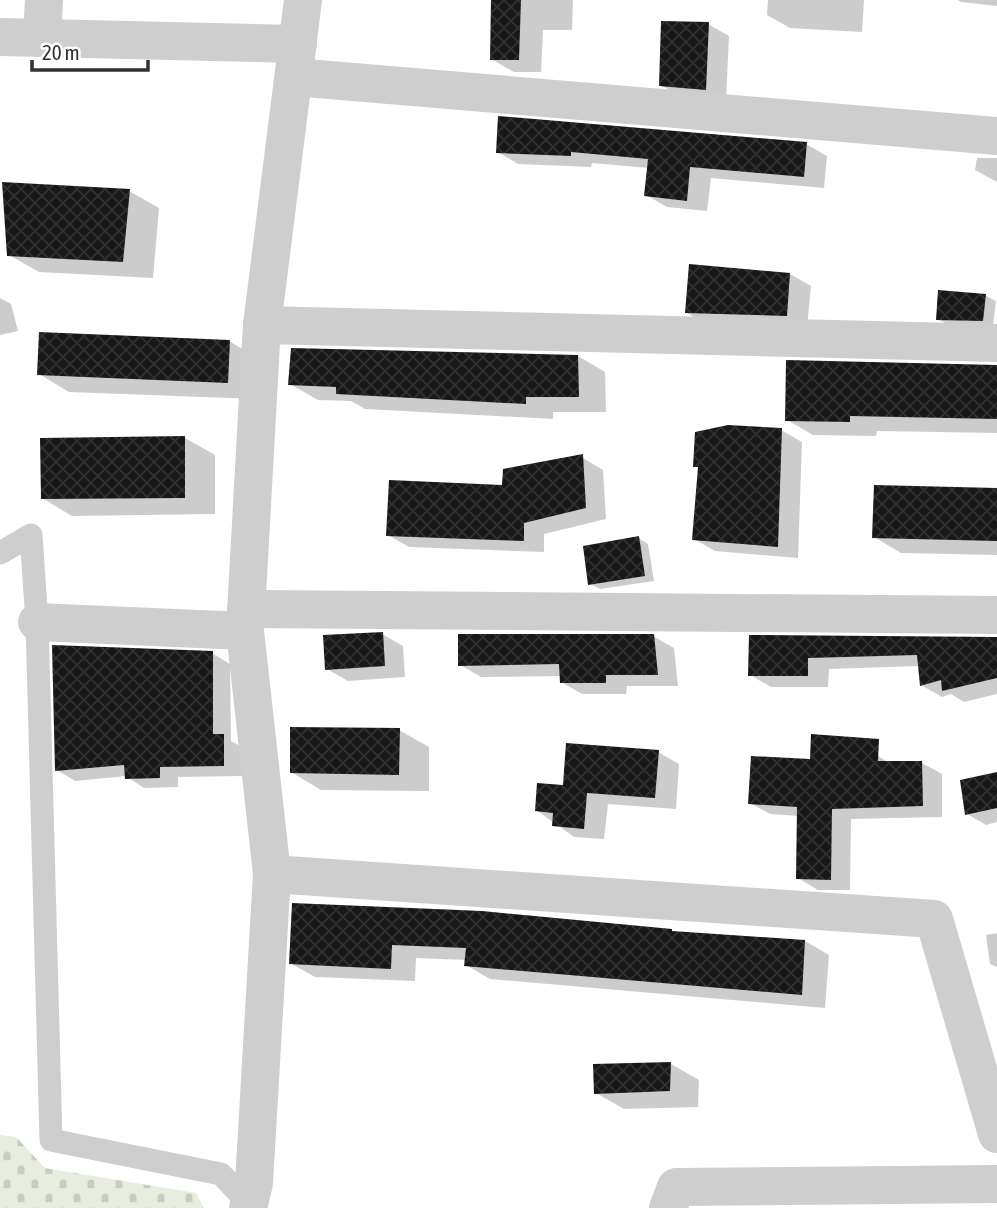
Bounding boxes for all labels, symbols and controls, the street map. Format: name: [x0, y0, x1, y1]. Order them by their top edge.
scale bar: [32, 28, 147, 72]
text: 20 m: [42, 40, 80, 64]

